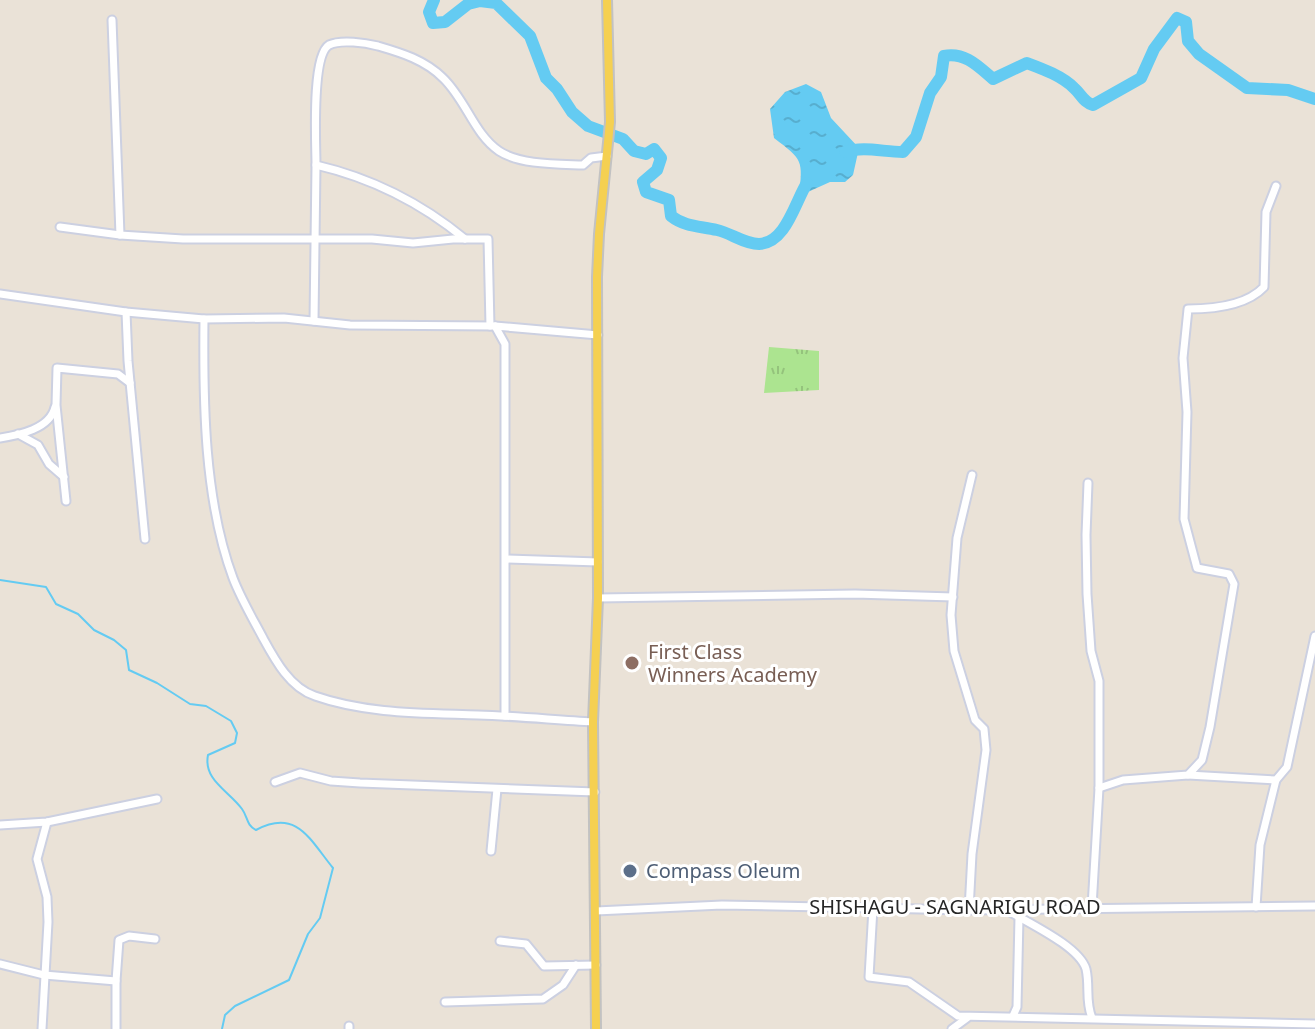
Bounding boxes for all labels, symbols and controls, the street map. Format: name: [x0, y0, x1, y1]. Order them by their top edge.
place label: First Class Winners Academy: [648, 638, 818, 688]
marker: First Class Winners Academy: [623, 654, 641, 672]
place label: Compass Oleum: [646, 857, 800, 884]
marker: Compass Oleum: [621, 862, 639, 880]
street label: SHISHAGU - SAGNARIGU ROAD: [809, 893, 1101, 920]

